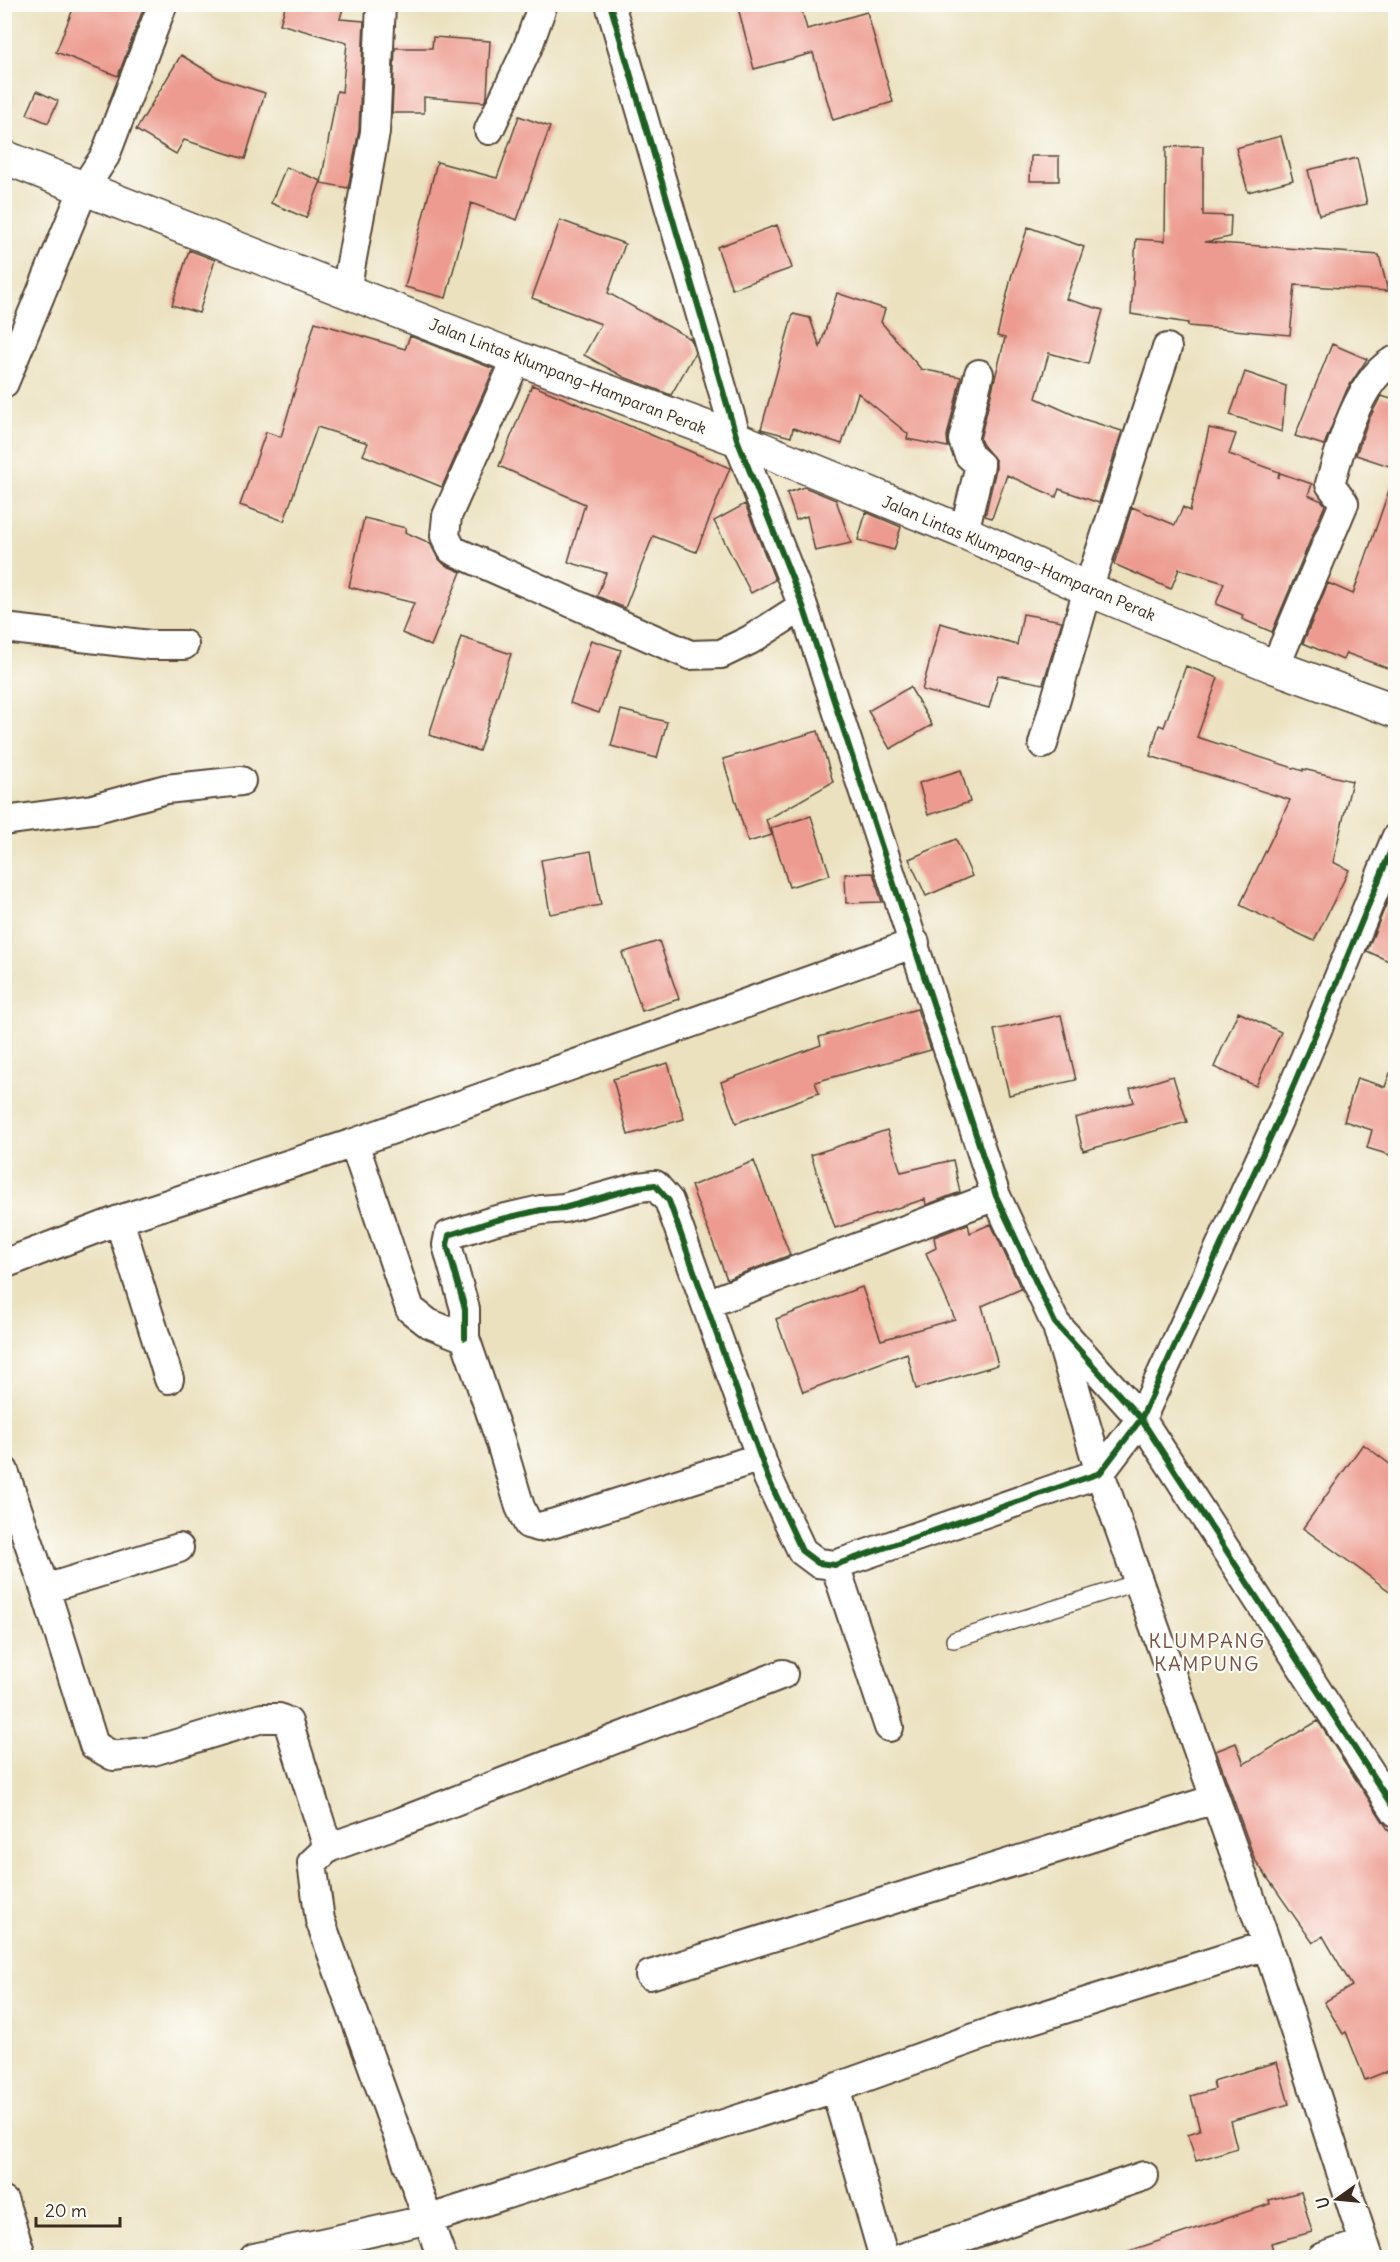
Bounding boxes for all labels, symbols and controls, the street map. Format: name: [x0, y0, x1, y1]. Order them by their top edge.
street label: Jalan Lintas Klumpang–Hamparan Perak: [427, 314, 709, 438]
street label: Jalan Lintas Klumpang–Hamparan Perak: [879, 491, 1159, 625]
district label: KLUMPANG KAMPUNG: [1148, 1628, 1266, 1676]
north arrow: [1307, 2169, 1367, 2229]
scale bar: [36, 2190, 120, 2228]
text: U: [1311, 2195, 1334, 2211]
text: 20 m: [45, 2199, 87, 2222]

